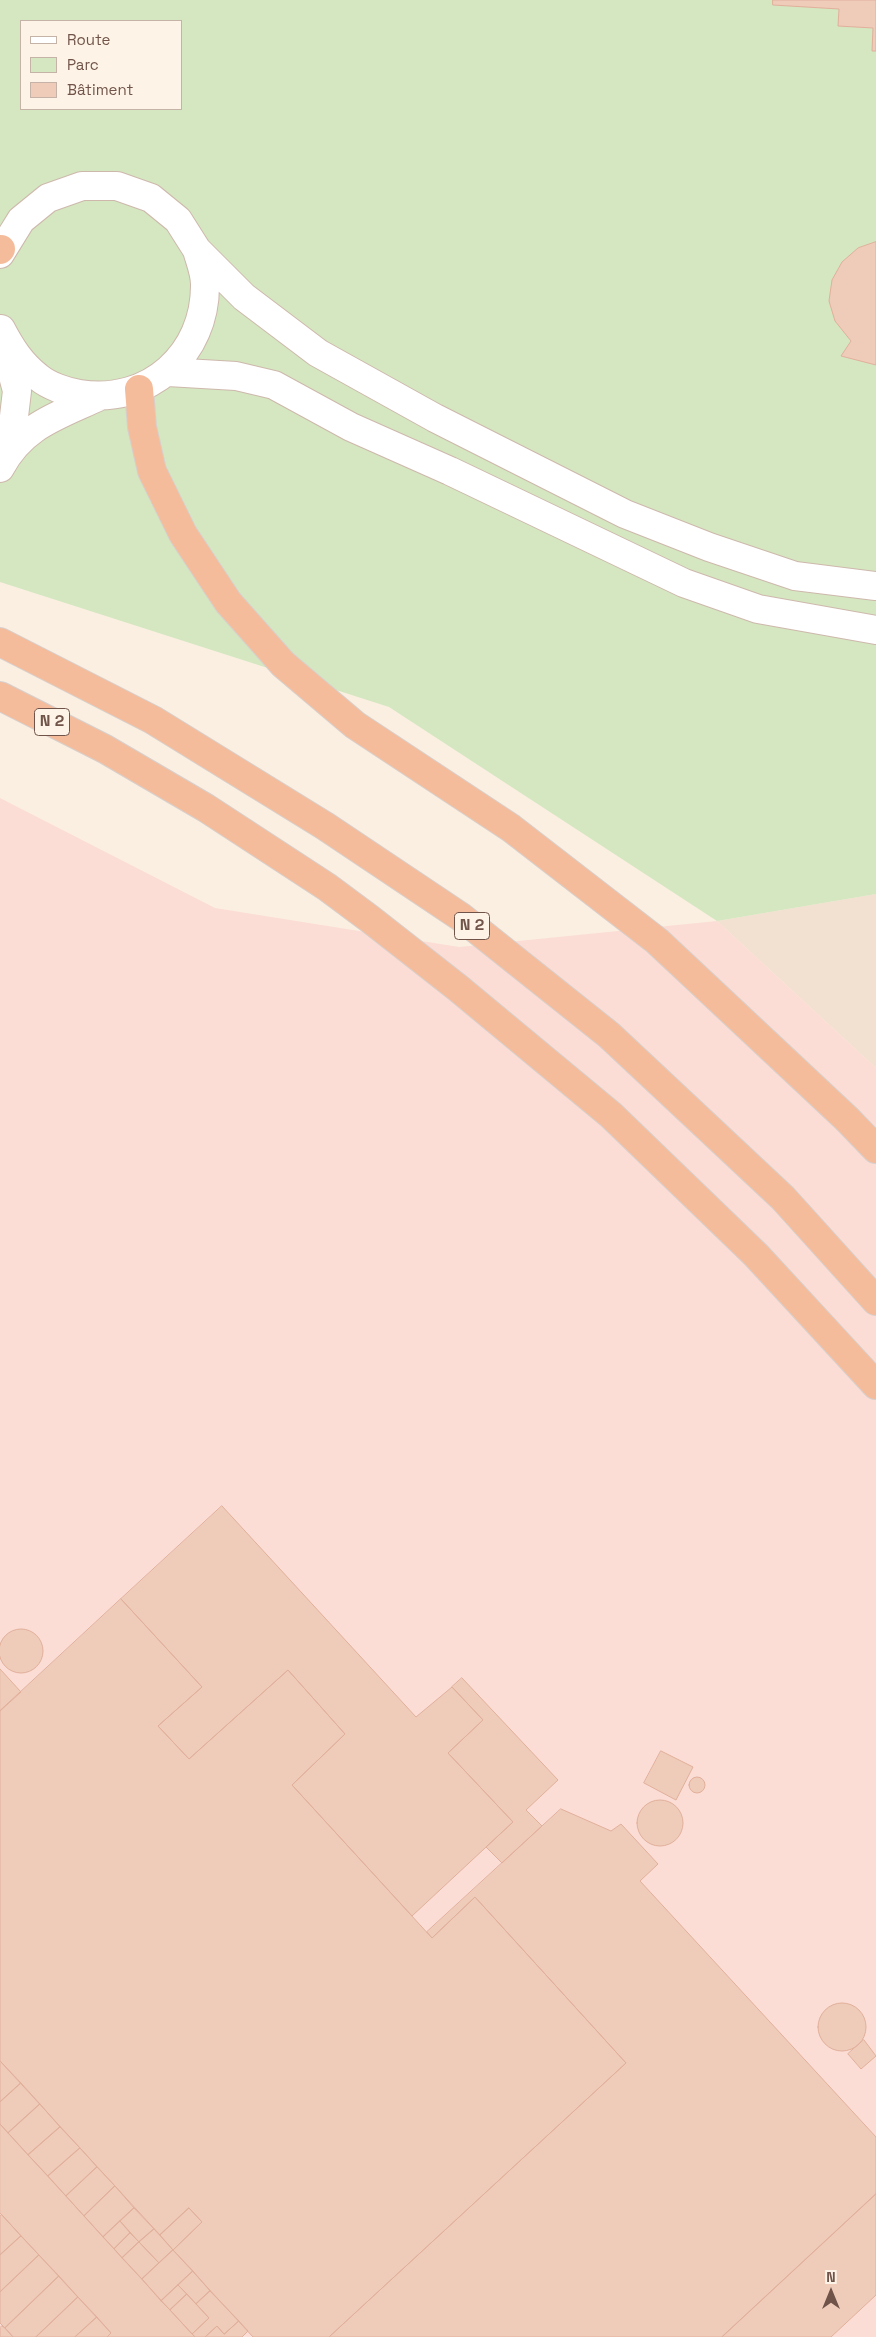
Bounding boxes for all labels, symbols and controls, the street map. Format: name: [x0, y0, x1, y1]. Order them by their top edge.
legend: [20, 20, 182, 110]
text: Route: [67, 30, 110, 49]
text: Parc: [67, 55, 99, 74]
text: Bâtiment: [67, 80, 133, 99]
road number: N 2: [34, 709, 70, 736]
road number: N 2: [454, 912, 490, 939]
north arrow: [806, 2267, 856, 2317]
text: N: [826, 2268, 836, 2286]

